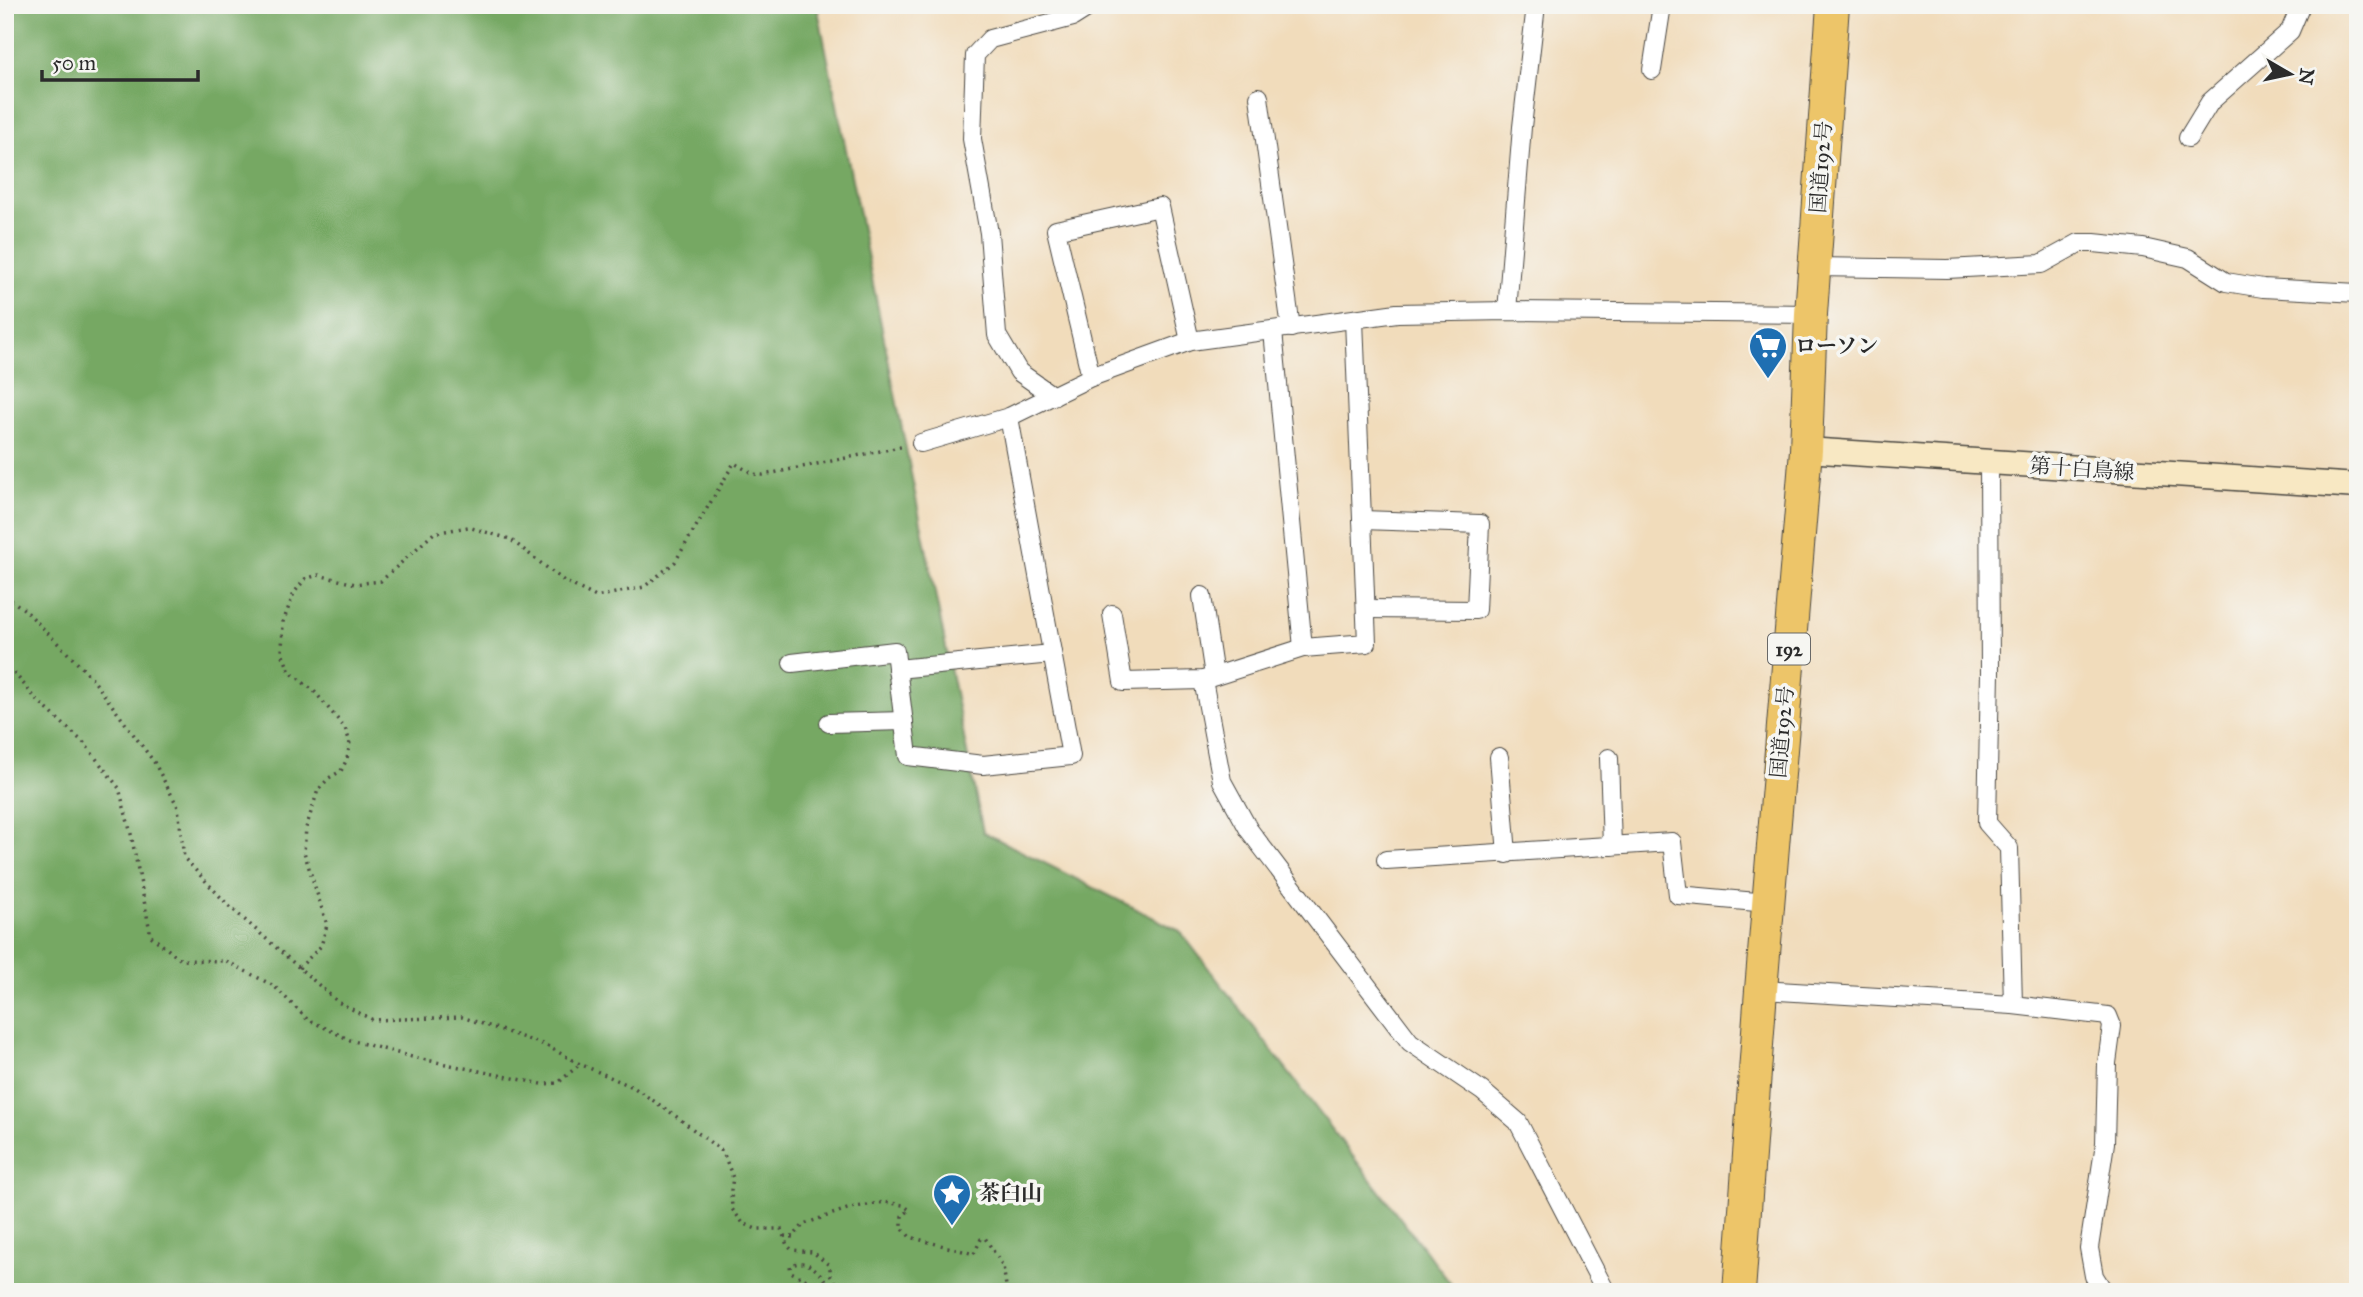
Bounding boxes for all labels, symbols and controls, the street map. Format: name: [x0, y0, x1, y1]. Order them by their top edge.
scale bar: [42, 38, 198, 82]
north arrow: [2254, 38, 2324, 108]
text: 50 m: [52, 50, 97, 76]
text: N: [2294, 67, 2319, 86]
street label: 国道192号: [1805, 120, 1837, 214]
supermarket icon: ローソン: [1747, 325, 1789, 380]
place label: ローソン: [1795, 333, 1878, 359]
street label: 第十白鳥線: [2029, 452, 2135, 486]
road number: 192: [1768, 634, 1810, 664]
street label: 国道192号: [1765, 685, 1799, 779]
place icon: 茶臼山: [931, 1172, 973, 1227]
place label: 茶臼山: [979, 1180, 1042, 1206]

